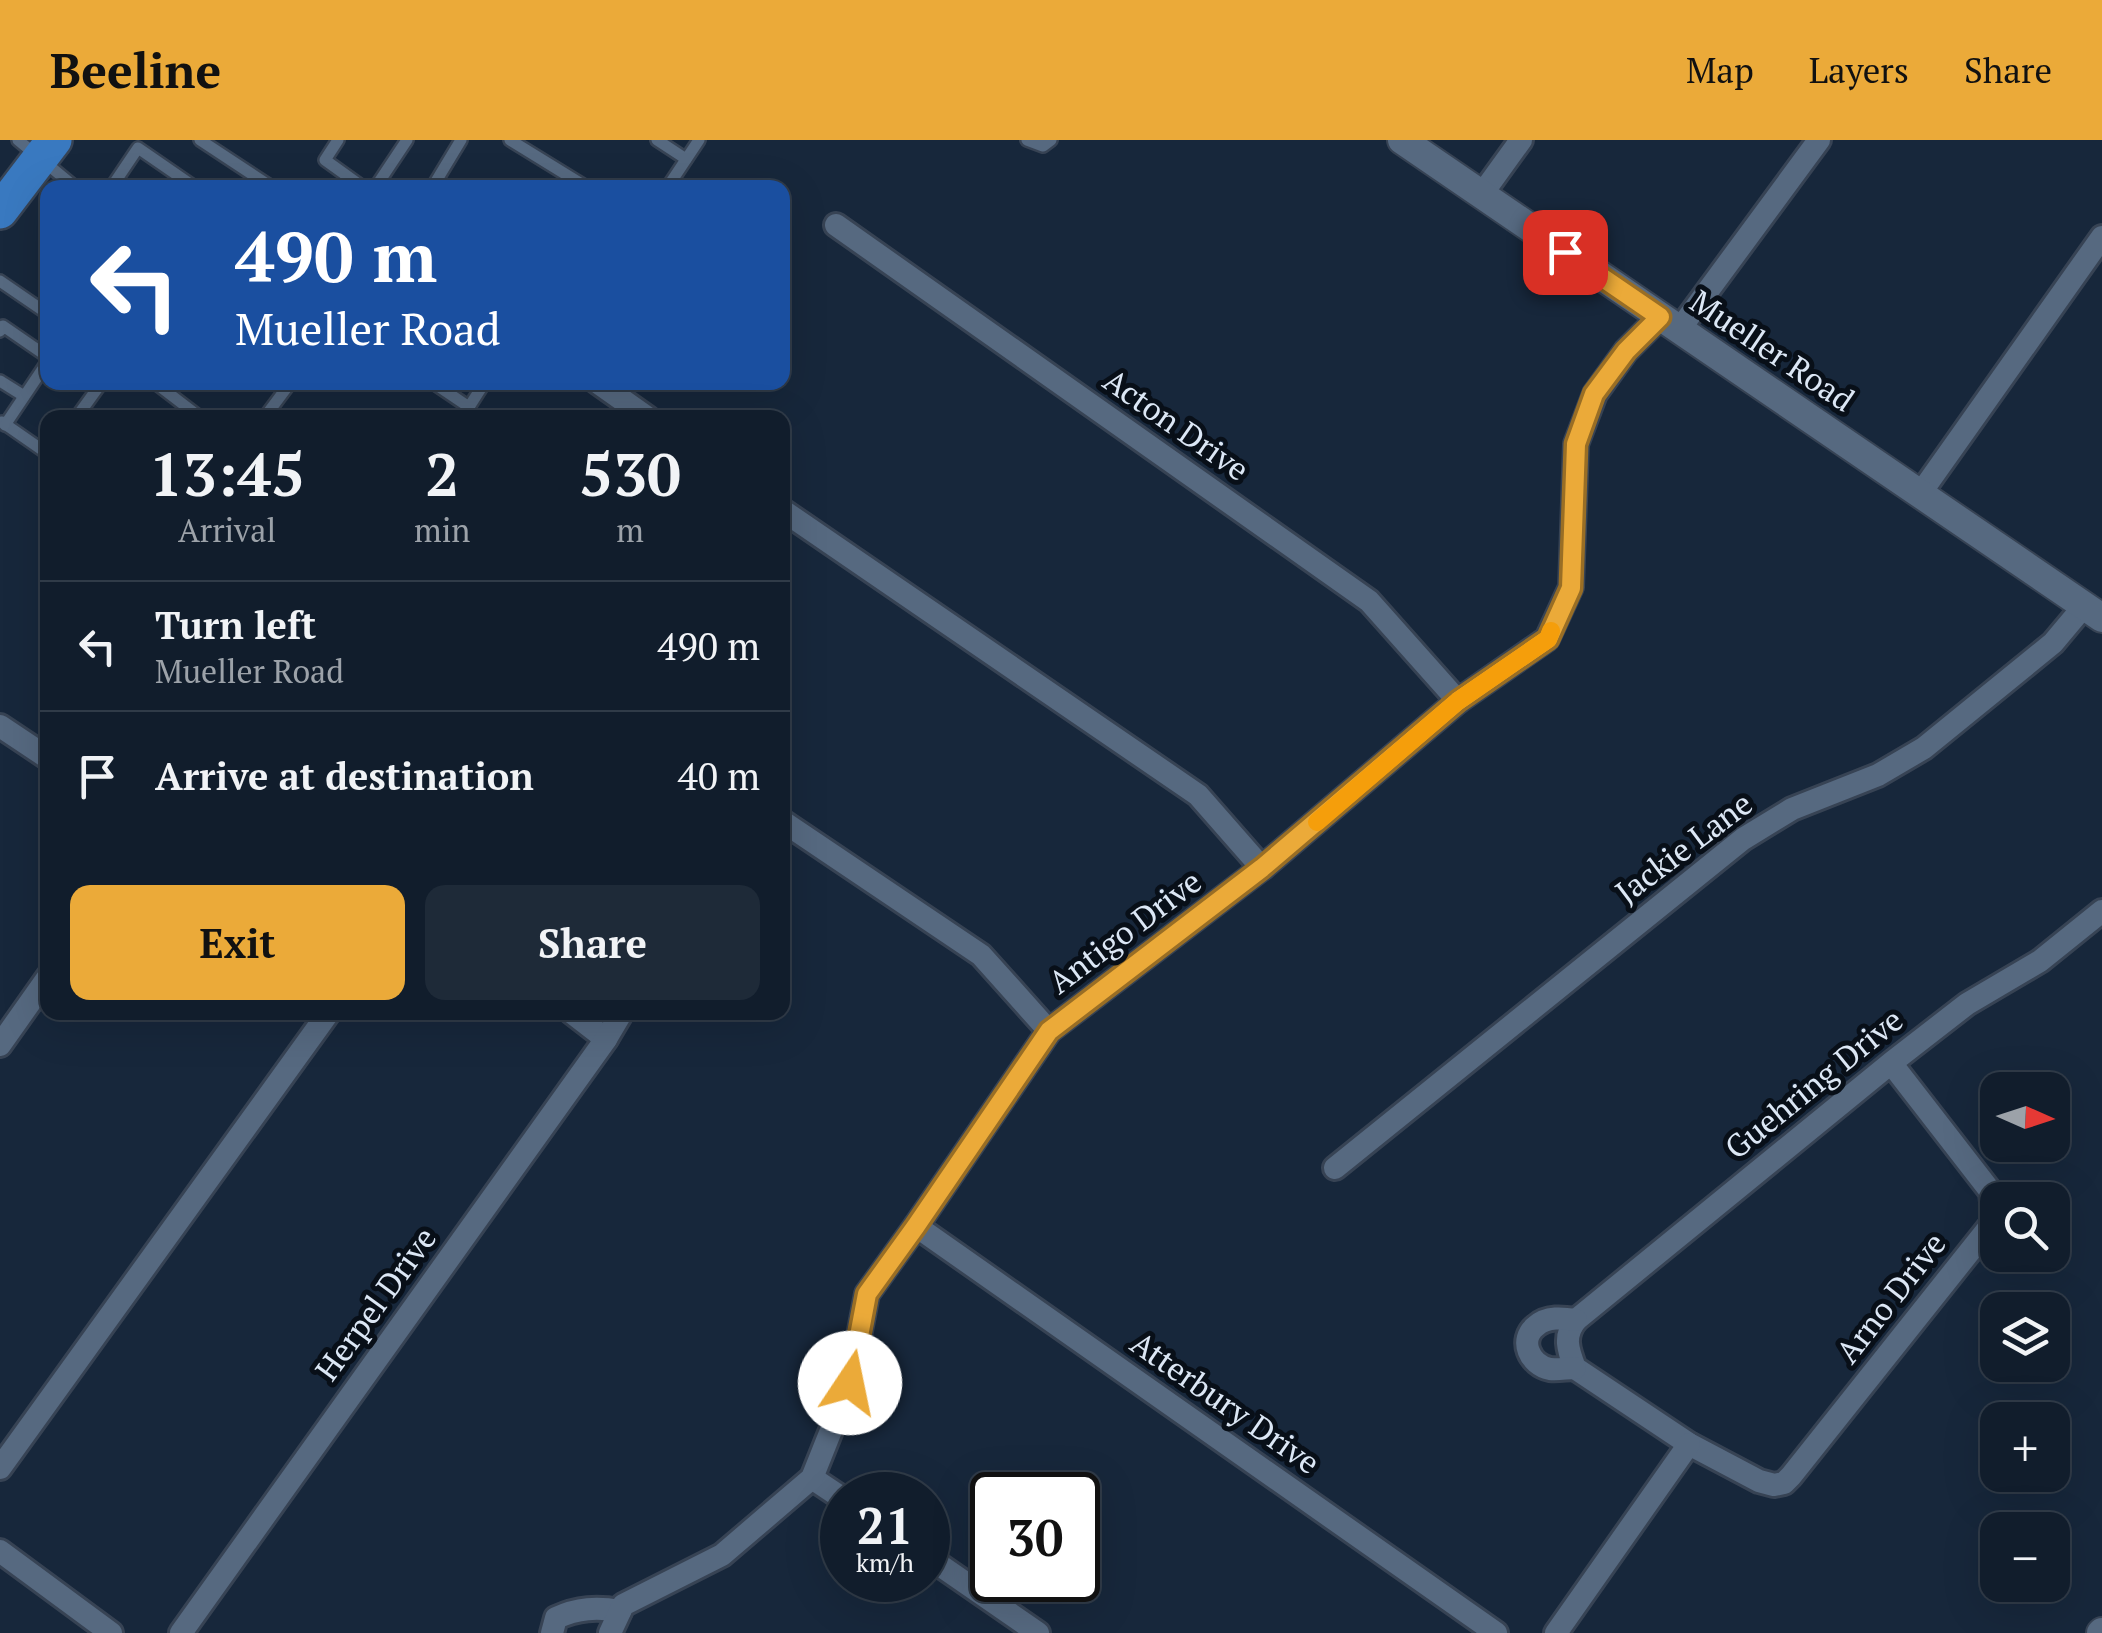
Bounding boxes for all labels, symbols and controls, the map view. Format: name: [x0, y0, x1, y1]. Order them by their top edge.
text: Beeline: [50, 38, 221, 102]
text: Map: [1686, 47, 1754, 93]
text: Layers: [1809, 47, 1909, 93]
text: Share: [1964, 47, 2052, 93]
text: 490 m: [235, 209, 437, 302]
pin: [1523, 210, 1608, 295]
icon: left: [70, 220, 200, 350]
icon: arrive: [1538, 225, 1593, 280]
street label: Mueller Road: [1682, 280, 1863, 421]
text: Mueller Road: [235, 298, 501, 358]
street label: Acton Drive: [1096, 359, 1258, 490]
text: 13:45: [149, 434, 305, 513]
text: 2: [425, 434, 459, 513]
text: 530: [579, 434, 681, 513]
text: Arrival: [178, 509, 276, 551]
text: min: [414, 509, 470, 551]
text: m: [616, 509, 644, 551]
text: Turn left: [155, 600, 316, 650]
icon: left: [70, 619, 125, 674]
text: 490 m: [657, 621, 760, 671]
text: Mueller Road: [155, 650, 344, 692]
icon: arrive: [70, 749, 125, 804]
text: Arrive at destination: [155, 751, 534, 801]
text: 40 m: [677, 751, 760, 801]
street label: Jackie Lane: [1607, 782, 1760, 912]
street label: Antigo Drive: [1039, 860, 1209, 1002]
button: Exit: [70, 885, 405, 1000]
button: Share: [425, 885, 760, 1000]
street label: Guehring Drive: [1716, 999, 1911, 1168]
north arrow: [1980, 1072, 2070, 1162]
map controls: [1980, 1072, 2070, 1602]
button: search: [1980, 1182, 2070, 1272]
street label: Herpel Drive: [305, 1218, 445, 1388]
street label: Arno Drive: [1826, 1223, 1954, 1371]
button: layers: [1980, 1292, 2070, 1382]
street label: Atterbury Drive: [1123, 1322, 1328, 1483]
position arrow: [798, 1331, 902, 1435]
button: +: [1980, 1402, 2070, 1492]
speed limit sign: 30: [970, 1472, 1100, 1602]
text: 21: [857, 1492, 913, 1558]
button: −: [1980, 1512, 2070, 1602]
text: km/h: [856, 1546, 914, 1579]

